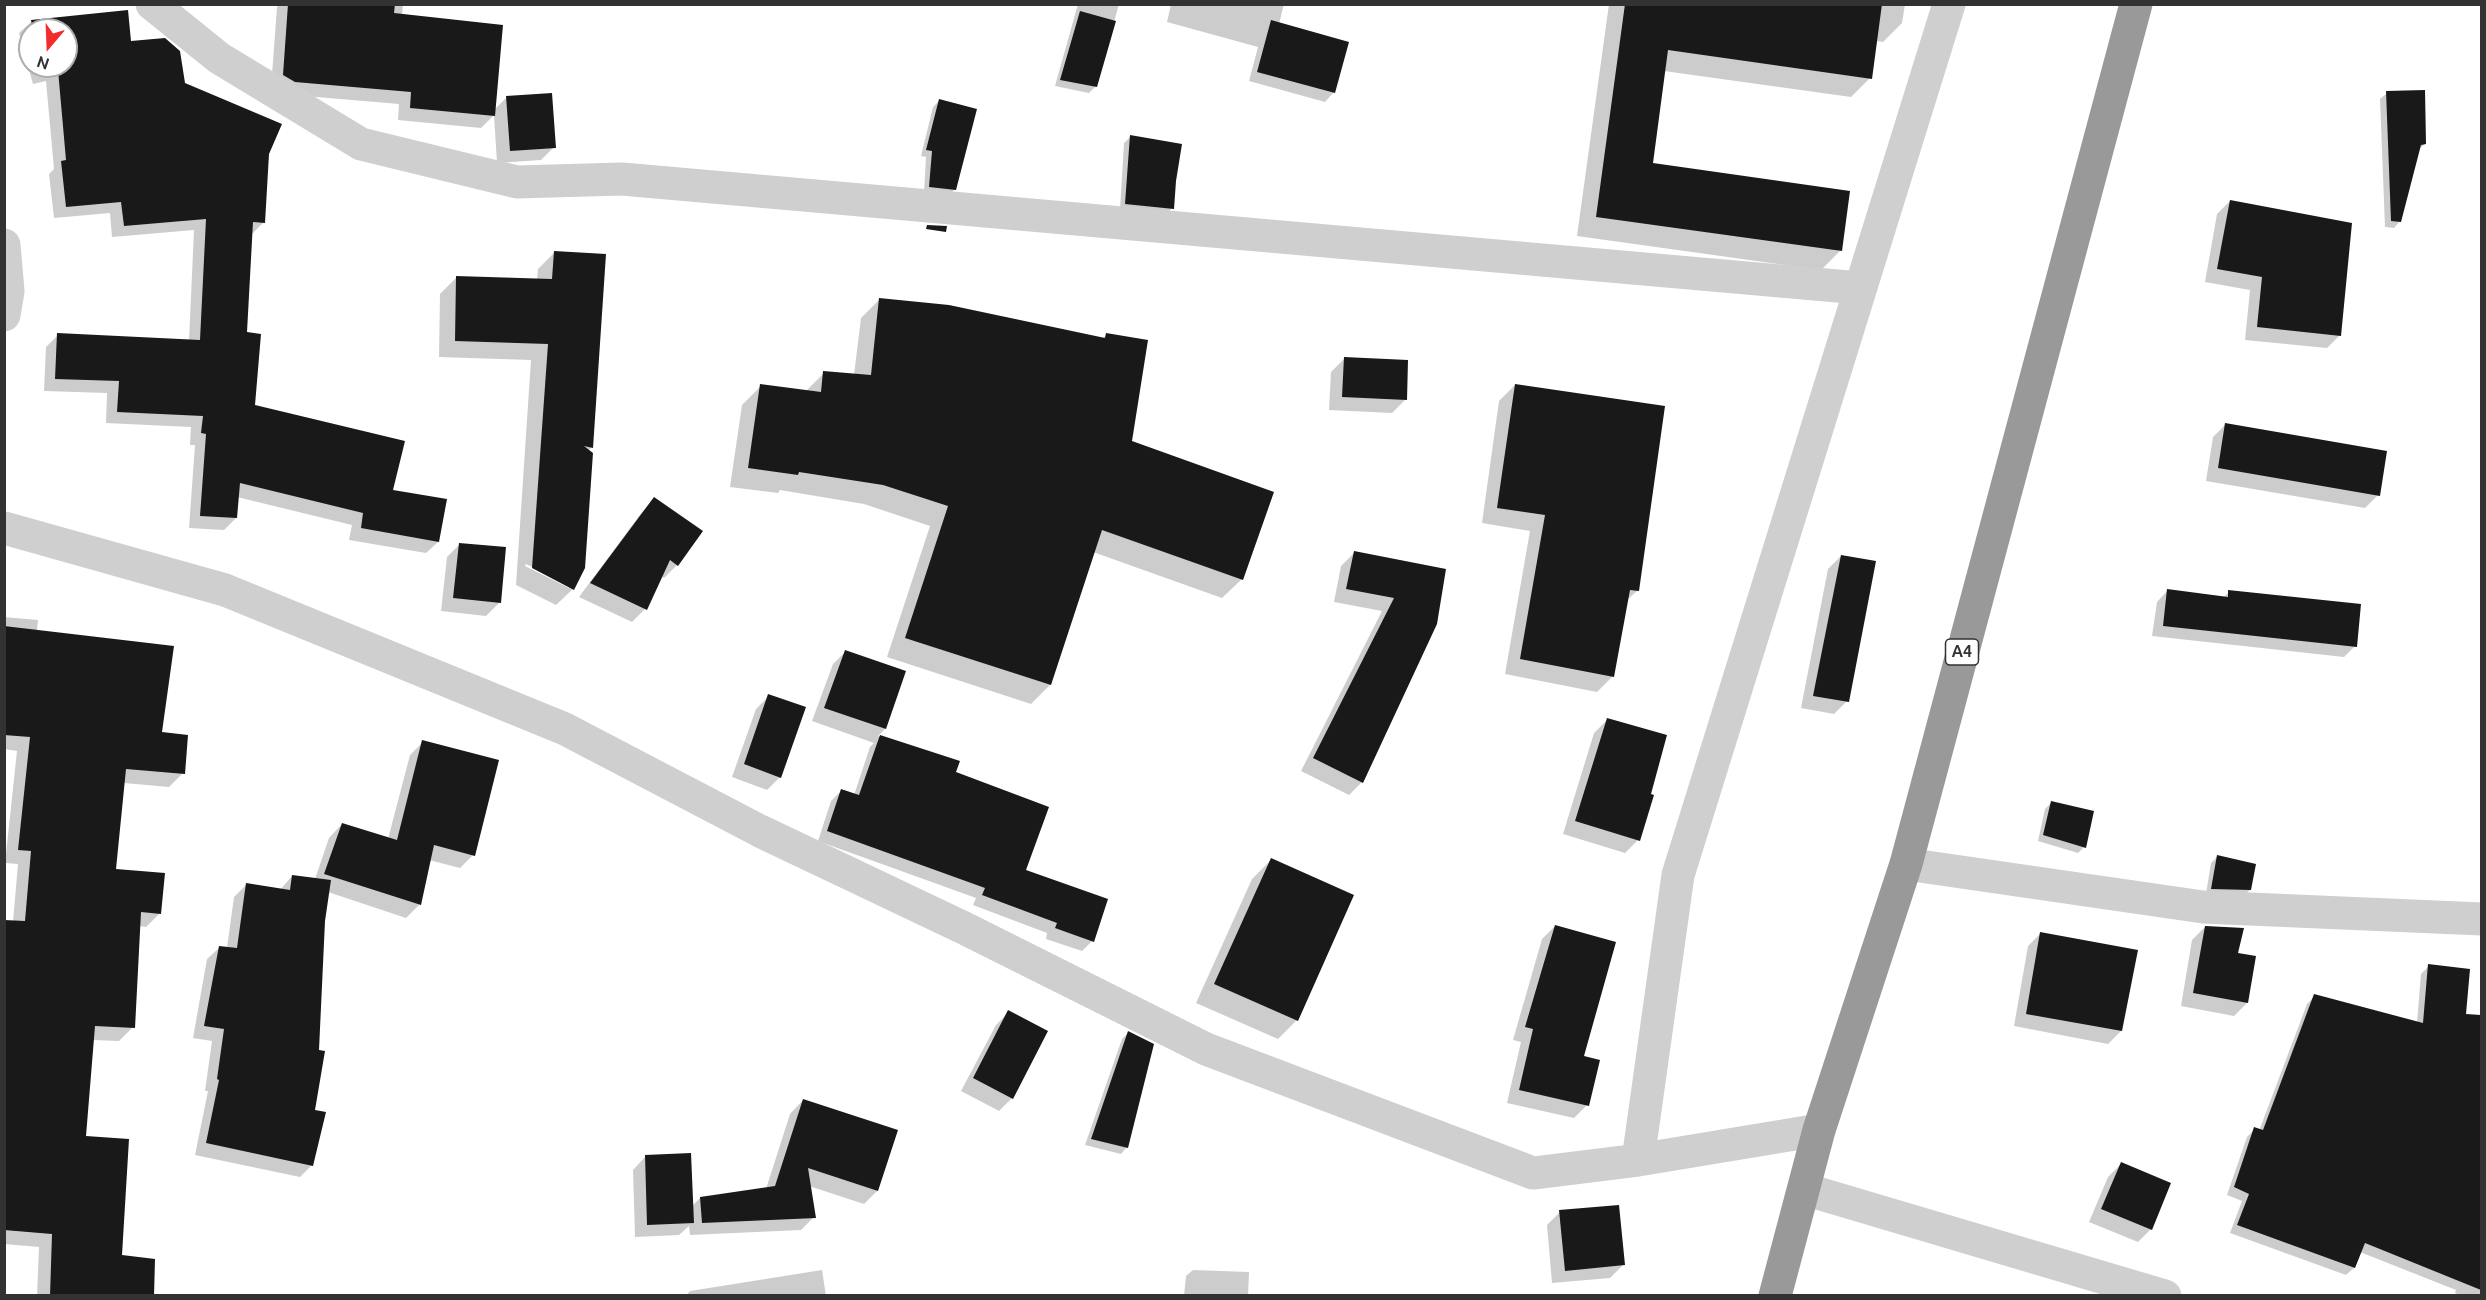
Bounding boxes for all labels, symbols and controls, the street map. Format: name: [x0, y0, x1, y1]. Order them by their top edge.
north arrow: [18, 18, 78, 78]
text: N: [34, 53, 51, 74]
road number: A4: [1946, 639, 1978, 665]

